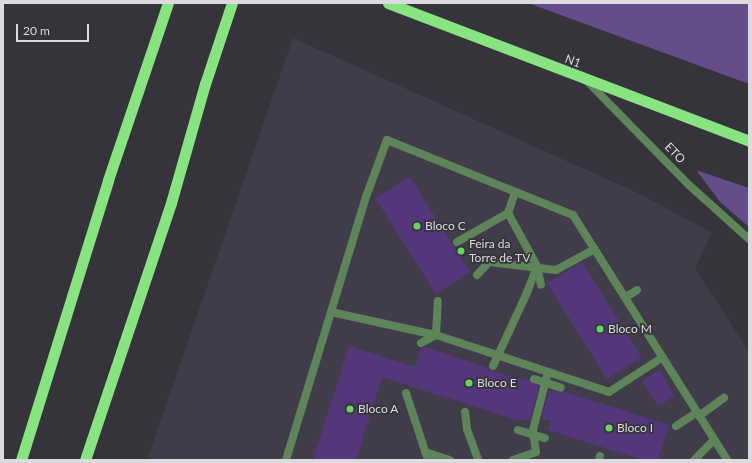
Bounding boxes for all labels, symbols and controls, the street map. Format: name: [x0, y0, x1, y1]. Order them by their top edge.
scale bar: [18, 16, 91, 42]
text: 20 m: [23, 23, 50, 38]
street label: N1: [563, 51, 583, 71]
street label: ETO: [662, 140, 688, 166]
place label: Bloco C: [425, 219, 466, 233]
marker: Bloco C: [412, 221, 422, 231]
place label: Feira da Torre de TV: [469, 237, 531, 265]
marker: Feira da Torre de TV: [456, 246, 466, 256]
place label: Bloco M: [608, 322, 652, 336]
marker: Bloco M: [595, 324, 605, 334]
place label: Bloco E: [477, 376, 517, 390]
marker: Bloco E: [464, 378, 474, 388]
place label: Bloco A: [358, 402, 399, 416]
marker: Bloco A: [345, 404, 355, 414]
place label: Bloco I: [617, 421, 653, 435]
marker: Bloco I: [604, 423, 614, 433]

